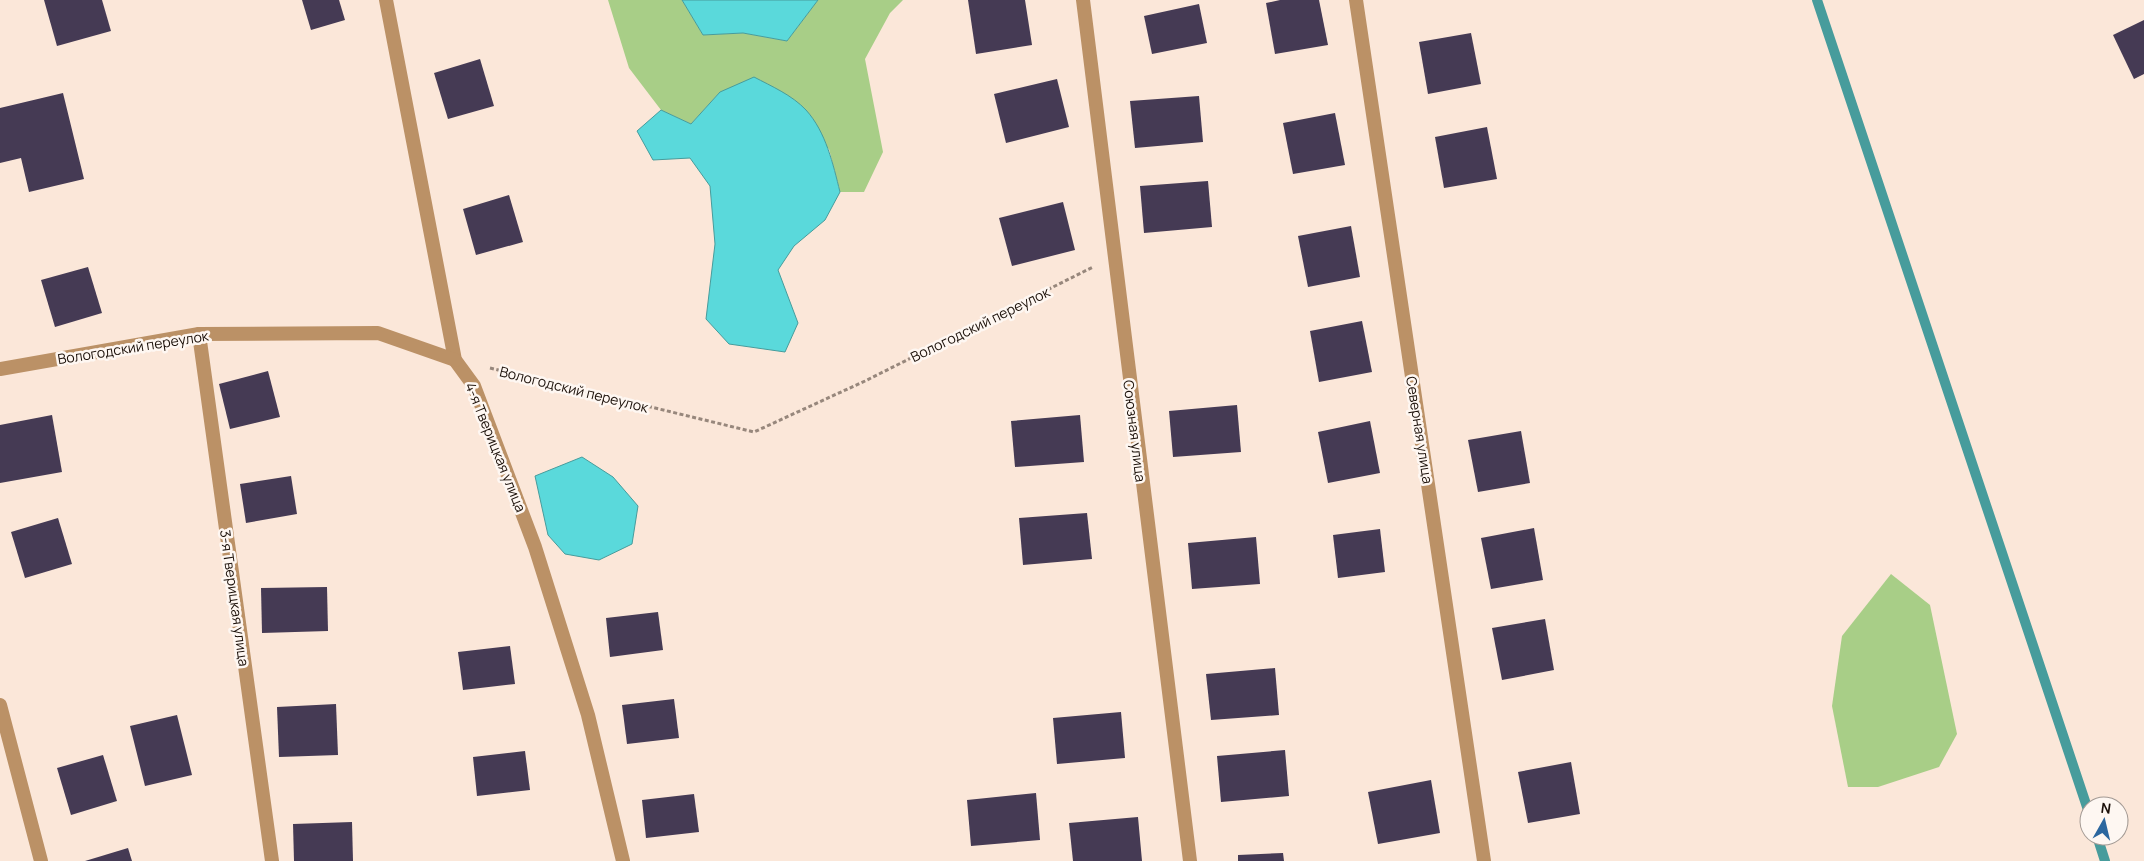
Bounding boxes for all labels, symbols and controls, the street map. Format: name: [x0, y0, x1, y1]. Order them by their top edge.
street label: Вологодский переулок: [907, 282, 1054, 366]
street label: Вологодский переулок: [56, 326, 211, 368]
street label: Вологодский переулок: [498, 361, 651, 417]
street label: Северная улица: [1402, 375, 1438, 485]
street label: 4-я Тверицкая улица: [461, 379, 531, 515]
street label: Союзная улица: [1119, 379, 1151, 483]
street label: 3-я Тверицкая улица: [216, 528, 254, 668]
north arrow: [2079, 796, 2129, 846]
text: N: [2100, 798, 2112, 818]

